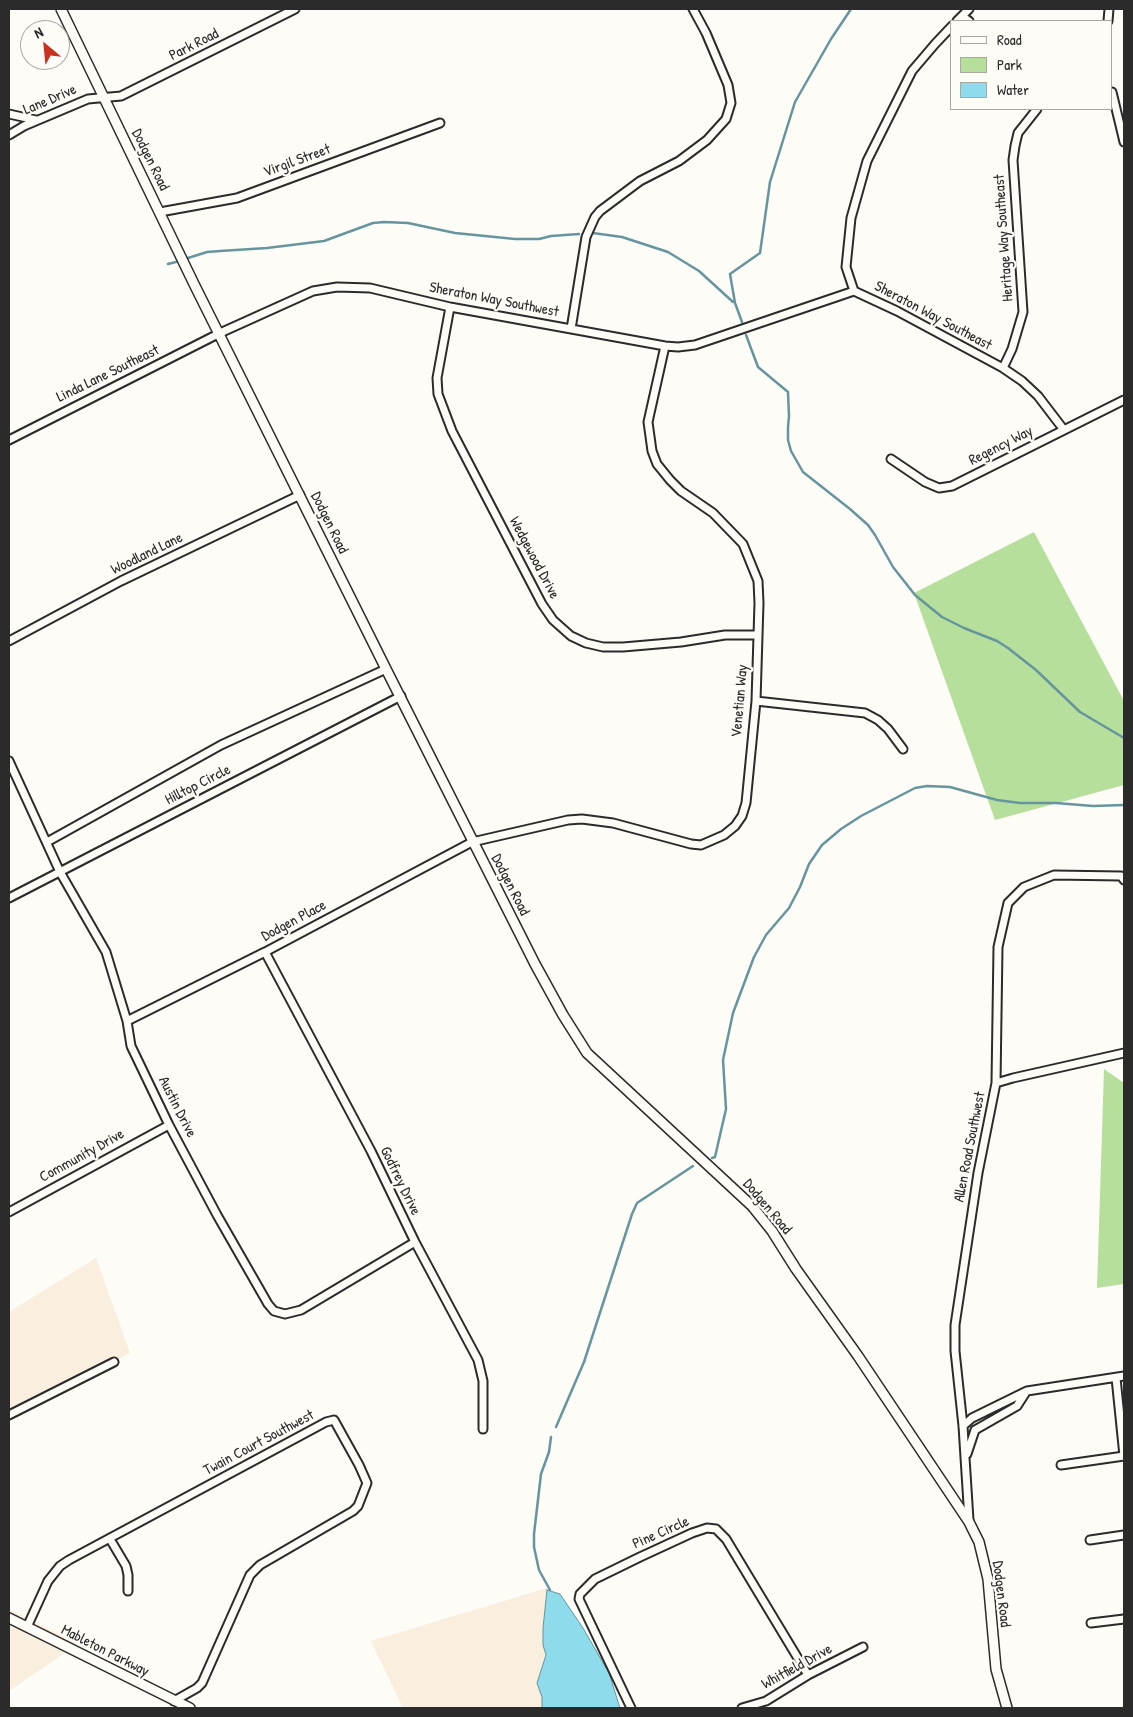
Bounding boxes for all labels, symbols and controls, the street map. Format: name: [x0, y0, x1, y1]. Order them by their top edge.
north arrow: [20, 20, 70, 70]
legend: [950, 20, 1113, 110]
text: N: [30, 22, 46, 42]
street label: Park Road: [166, 25, 222, 65]
text: Road: [997, 29, 1022, 50]
text: Park: [997, 54, 1022, 75]
text: Water: [997, 79, 1029, 100]
street label: Lane Drive: [21, 81, 79, 119]
street label: Dodgen Road: [127, 126, 173, 194]
street label: Virgil Street: [261, 141, 333, 181]
street label: Heritage Way Southeast: [991, 174, 1017, 302]
street label: Sheraton Way Southeast: [871, 277, 995, 355]
street label: Sheraton Way Southwest: [428, 279, 560, 321]
street label: Linda Lane Southeast: [54, 341, 162, 407]
street label: Regency Way: [966, 422, 1036, 470]
street label: Dodgen Road: [306, 489, 352, 557]
street label: Wedgewood Drive: [505, 514, 563, 602]
street label: Woodland Lane: [108, 529, 186, 579]
street label: Venetian Way: [728, 664, 752, 738]
street label: Hilltop Circle: [162, 761, 234, 809]
street label: Dodgen Road: [487, 851, 533, 919]
street label: Dodgen Place: [259, 896, 329, 946]
street label: Austin Drive: [154, 1073, 200, 1141]
street label: Allen Road Southwest: [950, 1090, 990, 1204]
street label: Community Drive: [37, 1125, 127, 1187]
street label: Godfrey Drive: [376, 1144, 424, 1218]
street label: Dodgen Road: [739, 1176, 795, 1238]
street label: Twain Court Southwest: [201, 1406, 317, 1480]
street label: Pine Circle: [630, 1513, 692, 1553]
street label: Dodgen Road: [988, 1560, 1014, 1628]
street label: Mableton Parkway: [58, 1621, 152, 1681]
street label: Whitfield Drive: [759, 1640, 835, 1694]

